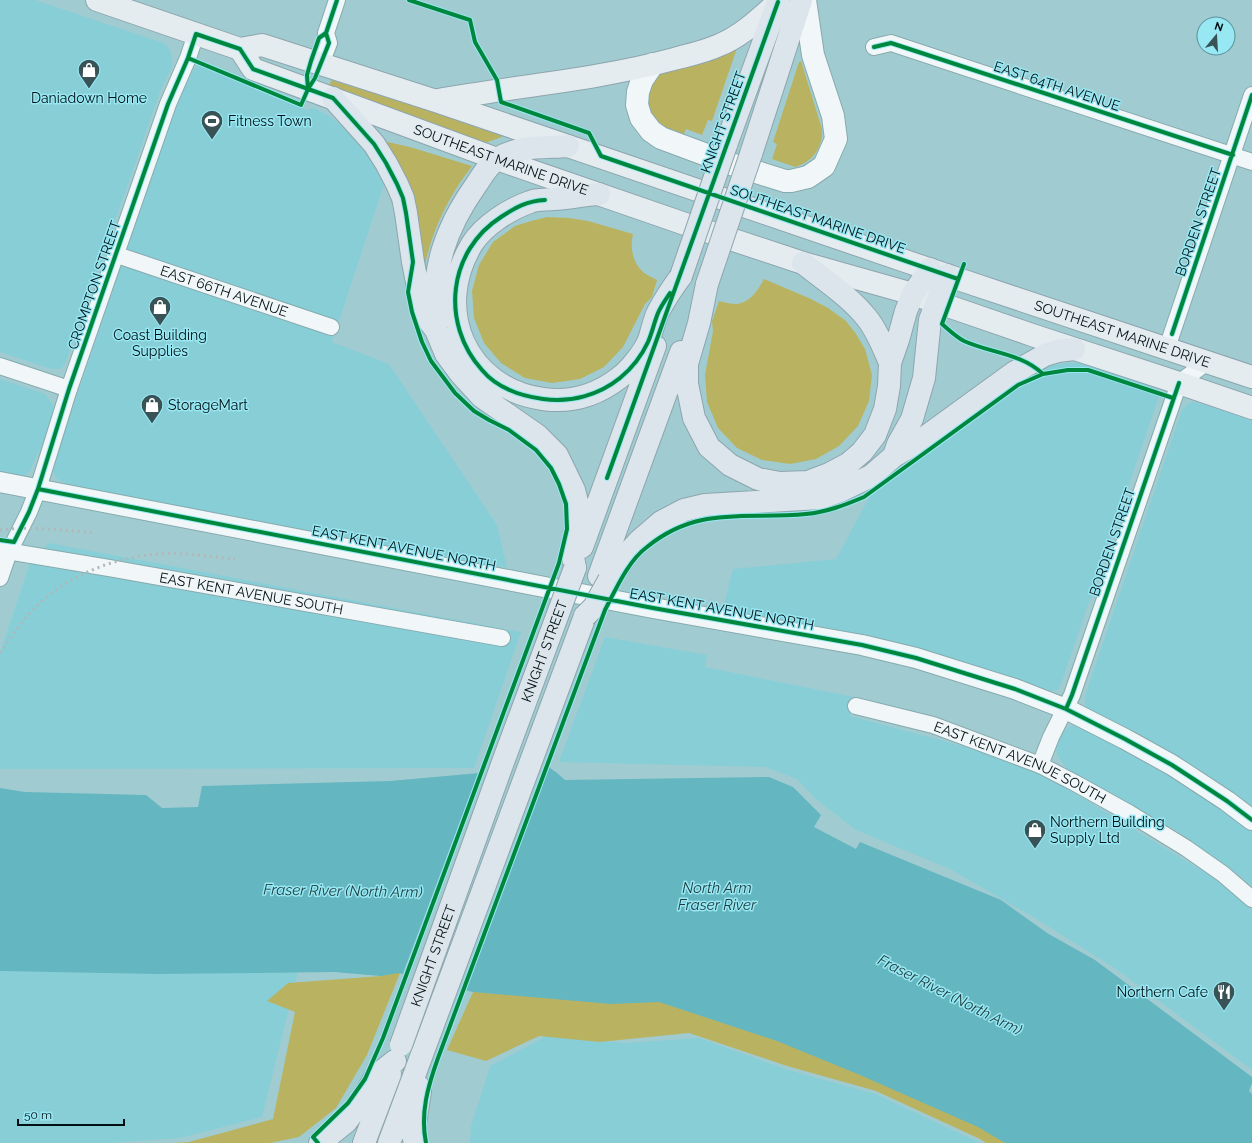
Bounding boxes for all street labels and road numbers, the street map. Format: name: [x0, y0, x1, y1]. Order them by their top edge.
street label: EAST 64TH AVENUE: [992, 58, 1122, 114]
street label: KNIGHT STREET: [697, 69, 749, 175]
street label: SOUTHEAST MARINE DRIVE: [411, 121, 591, 198]
street label: BORDEN STREET: [1172, 165, 1224, 278]
street label: SOUTHEAST MARINE DRIVE: [728, 181, 908, 257]
street label: CROMPTON STREET: [64, 218, 124, 351]
street label: EAST 66TH AVENUE: [158, 262, 290, 320]
street label: SOUTHEAST MARINE DRIVE: [1032, 297, 1212, 371]
street label: BORDEN STREET: [1086, 485, 1138, 598]
street label: EAST KENT AVENUE NORTH: [311, 522, 497, 574]
street label: EAST KENT AVENUE SOUTH: [158, 569, 344, 618]
street label: EAST KENT AVENUE NORTH: [629, 585, 815, 633]
street label: KNIGHT STREET: [518, 598, 570, 704]
street label: EAST KENT AVENUE SOUTH: [932, 718, 1109, 807]
street label: KNIGHT STREET: [408, 902, 459, 1009]

